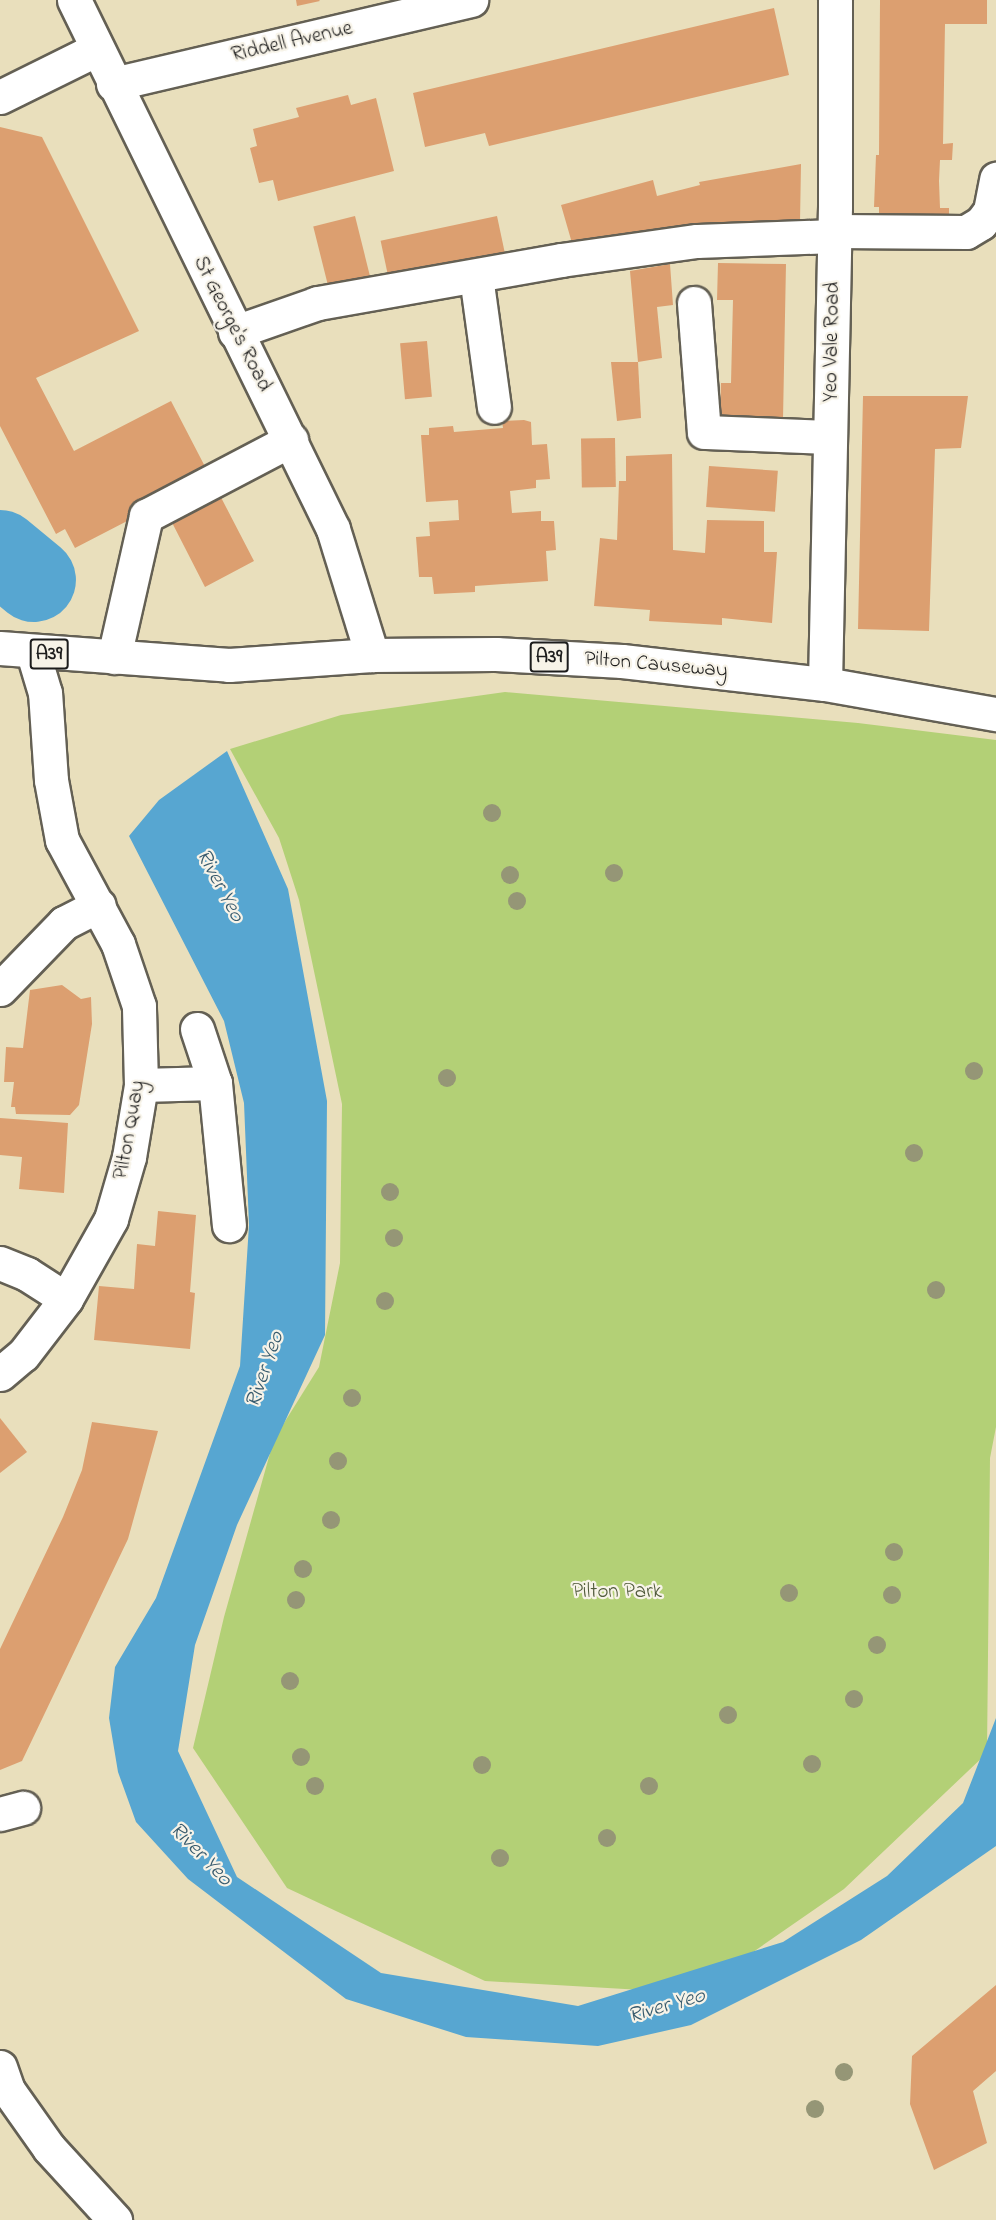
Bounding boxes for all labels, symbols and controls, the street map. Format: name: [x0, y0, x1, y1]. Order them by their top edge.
street label: Riddell Avenue: [229, 16, 355, 68]
street label: St George's Road: [187, 252, 277, 396]
street label: Yeo Vale Road: [818, 282, 846, 402]
road number: A39: [29, 637, 68, 671]
road number: A39: [530, 640, 568, 674]
street label: Pilton Causeway: [583, 646, 729, 684]
water label: River Yeo: [189, 845, 249, 927]
street label: Pilton Quay: [109, 1078, 151, 1182]
water label: River Yeo: [241, 1328, 291, 1412]
park label: Pilton Park: [572, 1579, 662, 1605]
water label: River Yeo: [163, 1817, 237, 1893]
water label: River Yeo: [625, 1983, 709, 2031]

